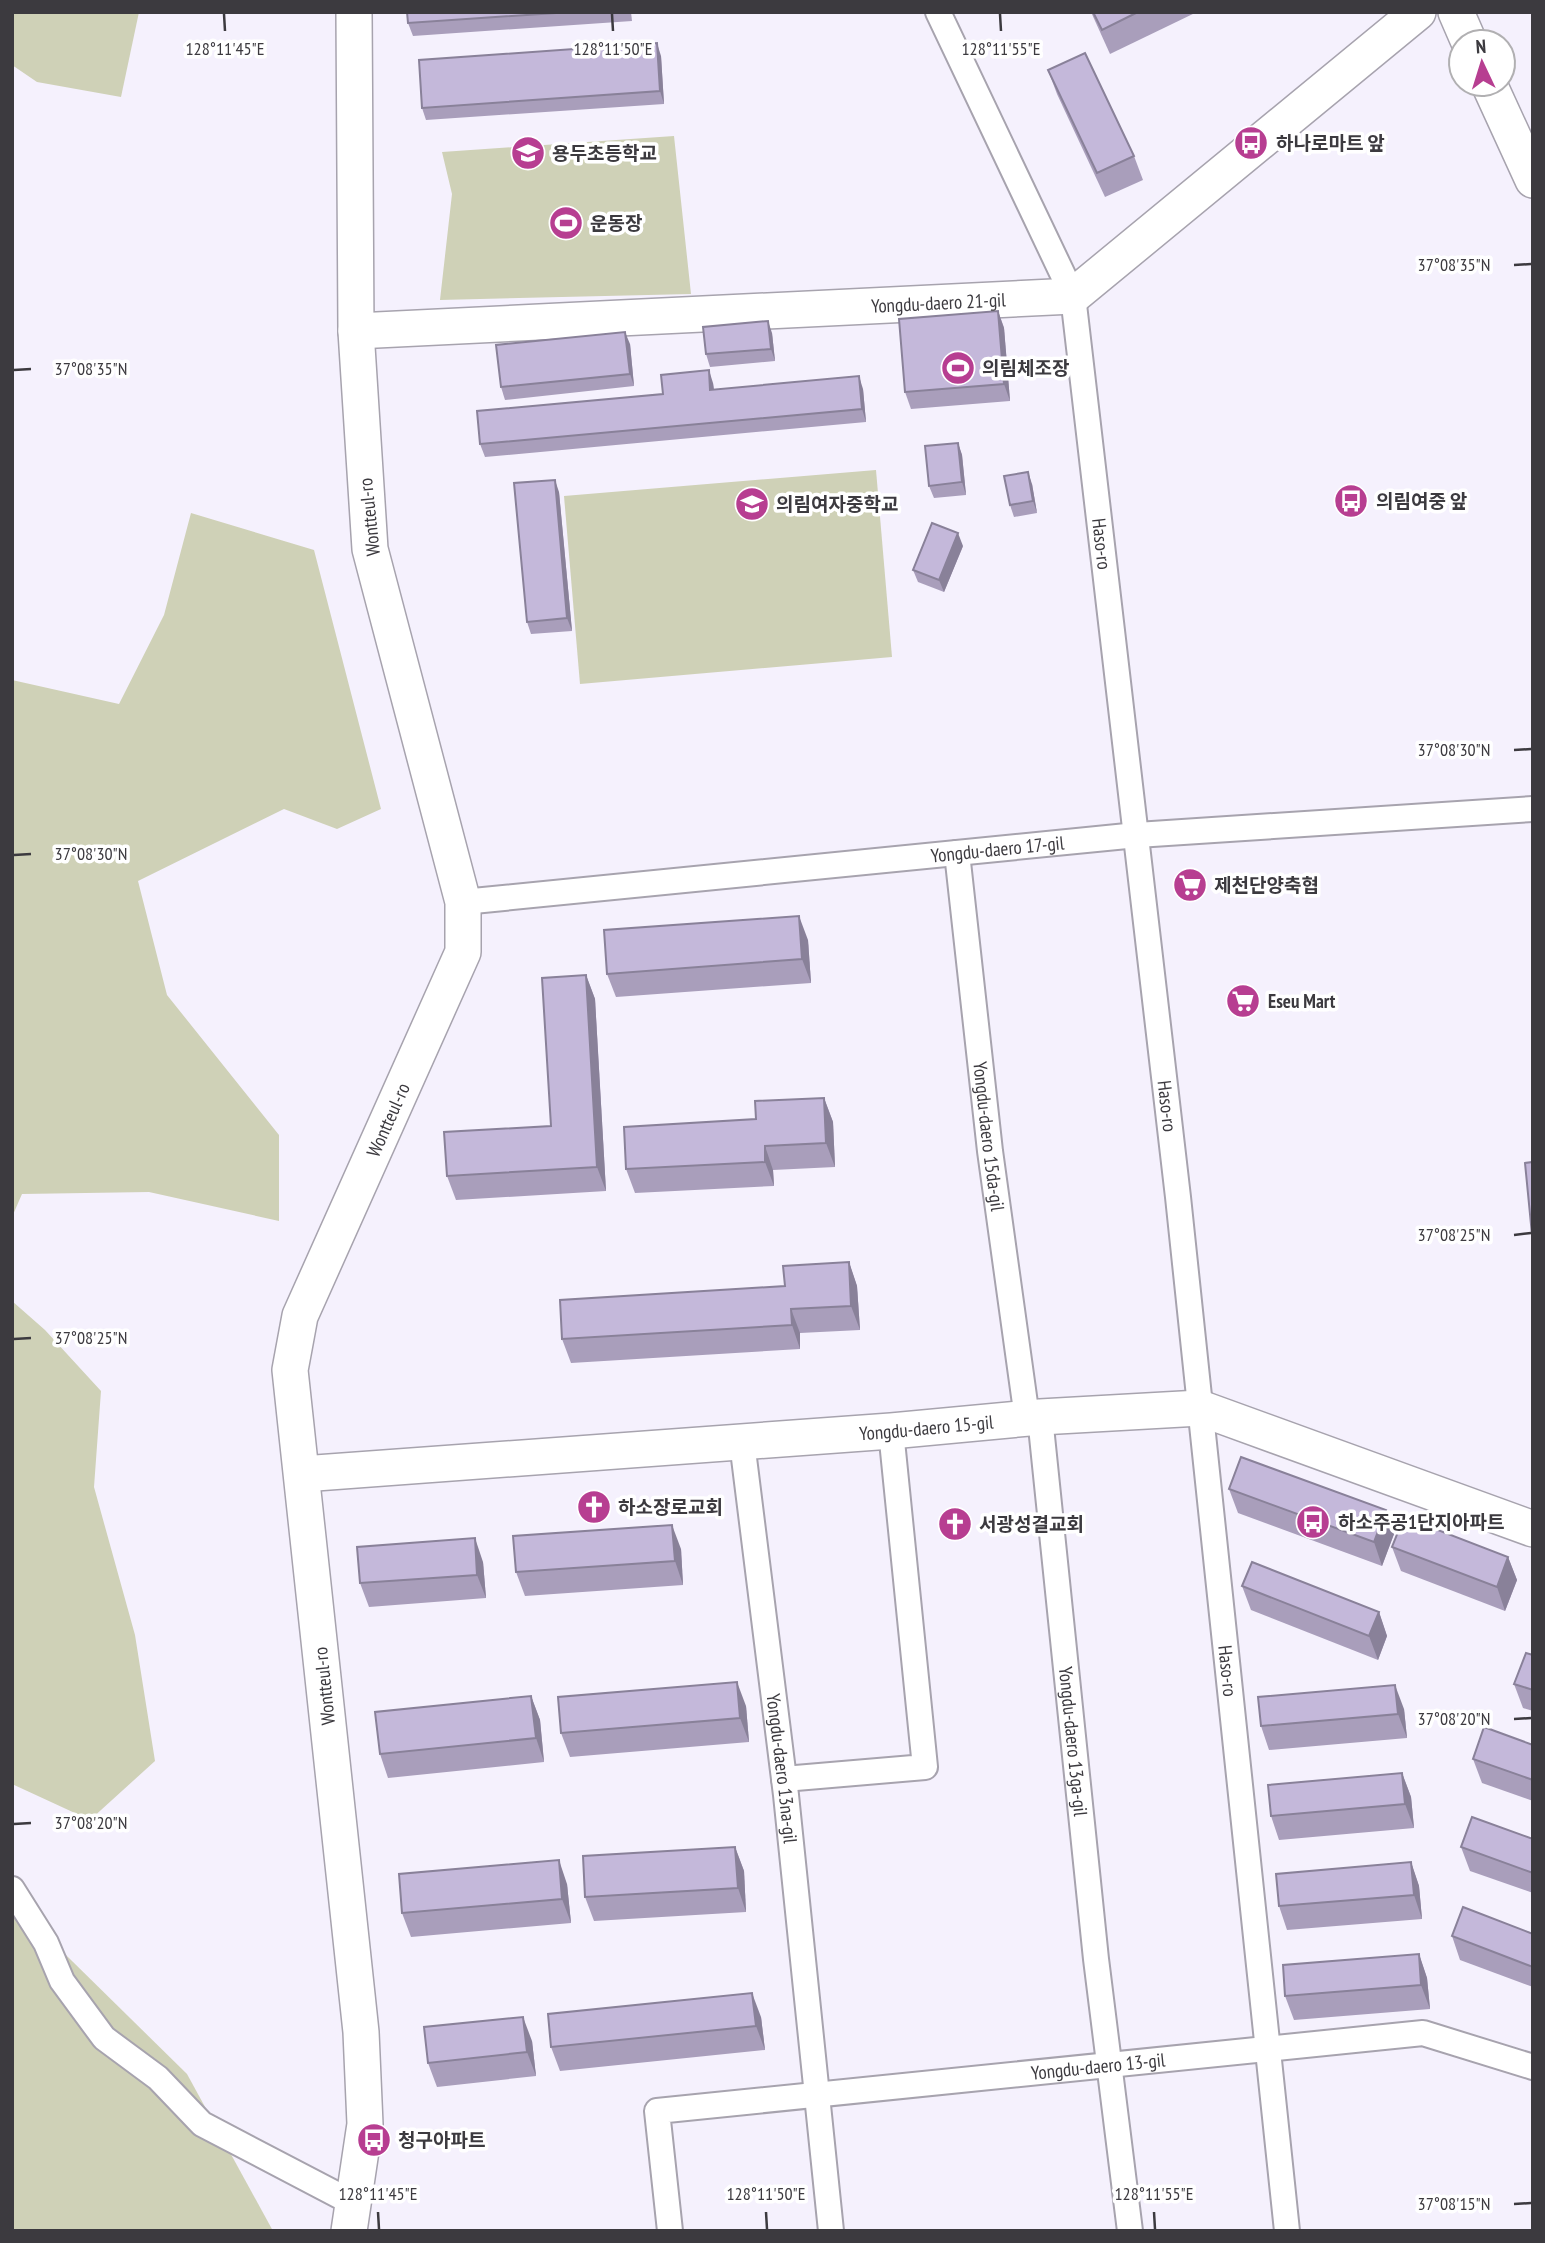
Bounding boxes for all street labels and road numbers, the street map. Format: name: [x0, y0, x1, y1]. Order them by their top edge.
street label: Yongdu-daero 21-gil: [870, 287, 1007, 318]
street label: Wontteul-ro: [353, 477, 385, 557]
street label: Haso-ro: [1087, 517, 1117, 571]
street label: Yongdu-daero 17-gil: [930, 830, 1066, 867]
street label: Yongdu-daero 15da-gil: [968, 1060, 1010, 1213]
street label: Wontteul-ro: [361, 1079, 415, 1160]
street label: Haso-ro: [1153, 1079, 1182, 1133]
street label: Yongdu-daero 15-gil: [858, 1409, 995, 1445]
street label: Haso-ro: [1213, 1644, 1243, 1698]
street label: Wontteul-ro: [308, 1646, 340, 1726]
street label: Yongdu-daero 13ga-gil: [1054, 1665, 1093, 1818]
street label: Yongdu-daero 13na-gil: [761, 1692, 803, 1845]
street label: Yongdu-daero 13-gil: [1030, 2047, 1167, 2085]

